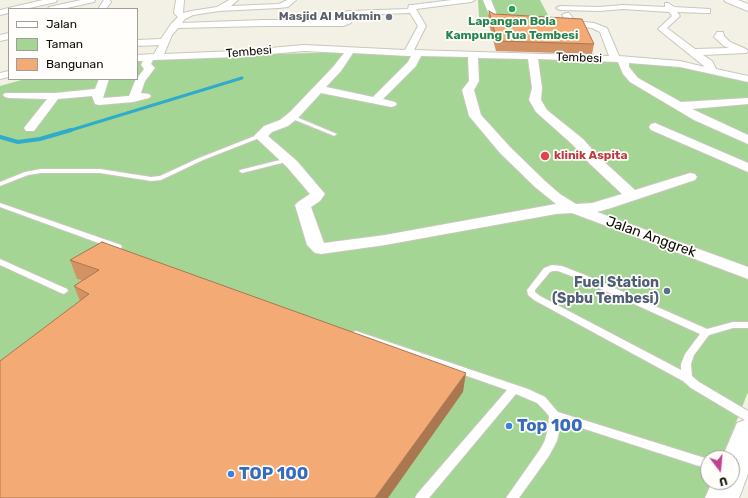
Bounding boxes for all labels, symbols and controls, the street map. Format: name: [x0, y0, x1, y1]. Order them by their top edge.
marker: Lapangan Bola Kampung Tua Tembesi: [507, 4, 517, 14]
legend: [8, 8, 138, 80]
place label: Masjid Al Mukmin: [279, 10, 381, 24]
marker: Masjid Al Mukmin: [384, 12, 394, 22]
place label: Lapangan Bola Kampung Tua Tembesi: [446, 15, 578, 43]
text: Jalan: [46, 17, 77, 31]
text: Taman: [46, 37, 83, 51]
street label: Tembesi: [225, 43, 273, 61]
street label: Tembesi: [556, 50, 602, 66]
text: Bangunan: [46, 57, 103, 71]
place label: klinik Aspita: [554, 149, 628, 163]
marker: klinik Aspita: [539, 150, 551, 162]
street label: Jalan Anggrek: [604, 213, 698, 261]
place label: Fuel Station (Spbu Tembesi): [552, 275, 659, 308]
marker: Fuel Station (Spbu Tembesi): [662, 286, 672, 296]
place label: Top 100: [517, 416, 583, 436]
marker: Top 100: [504, 421, 514, 431]
north arrow: [700, 450, 740, 490]
place label: TOP 100: [239, 464, 308, 484]
marker: TOP 100: [226, 469, 236, 479]
text: U: [718, 474, 729, 488]

